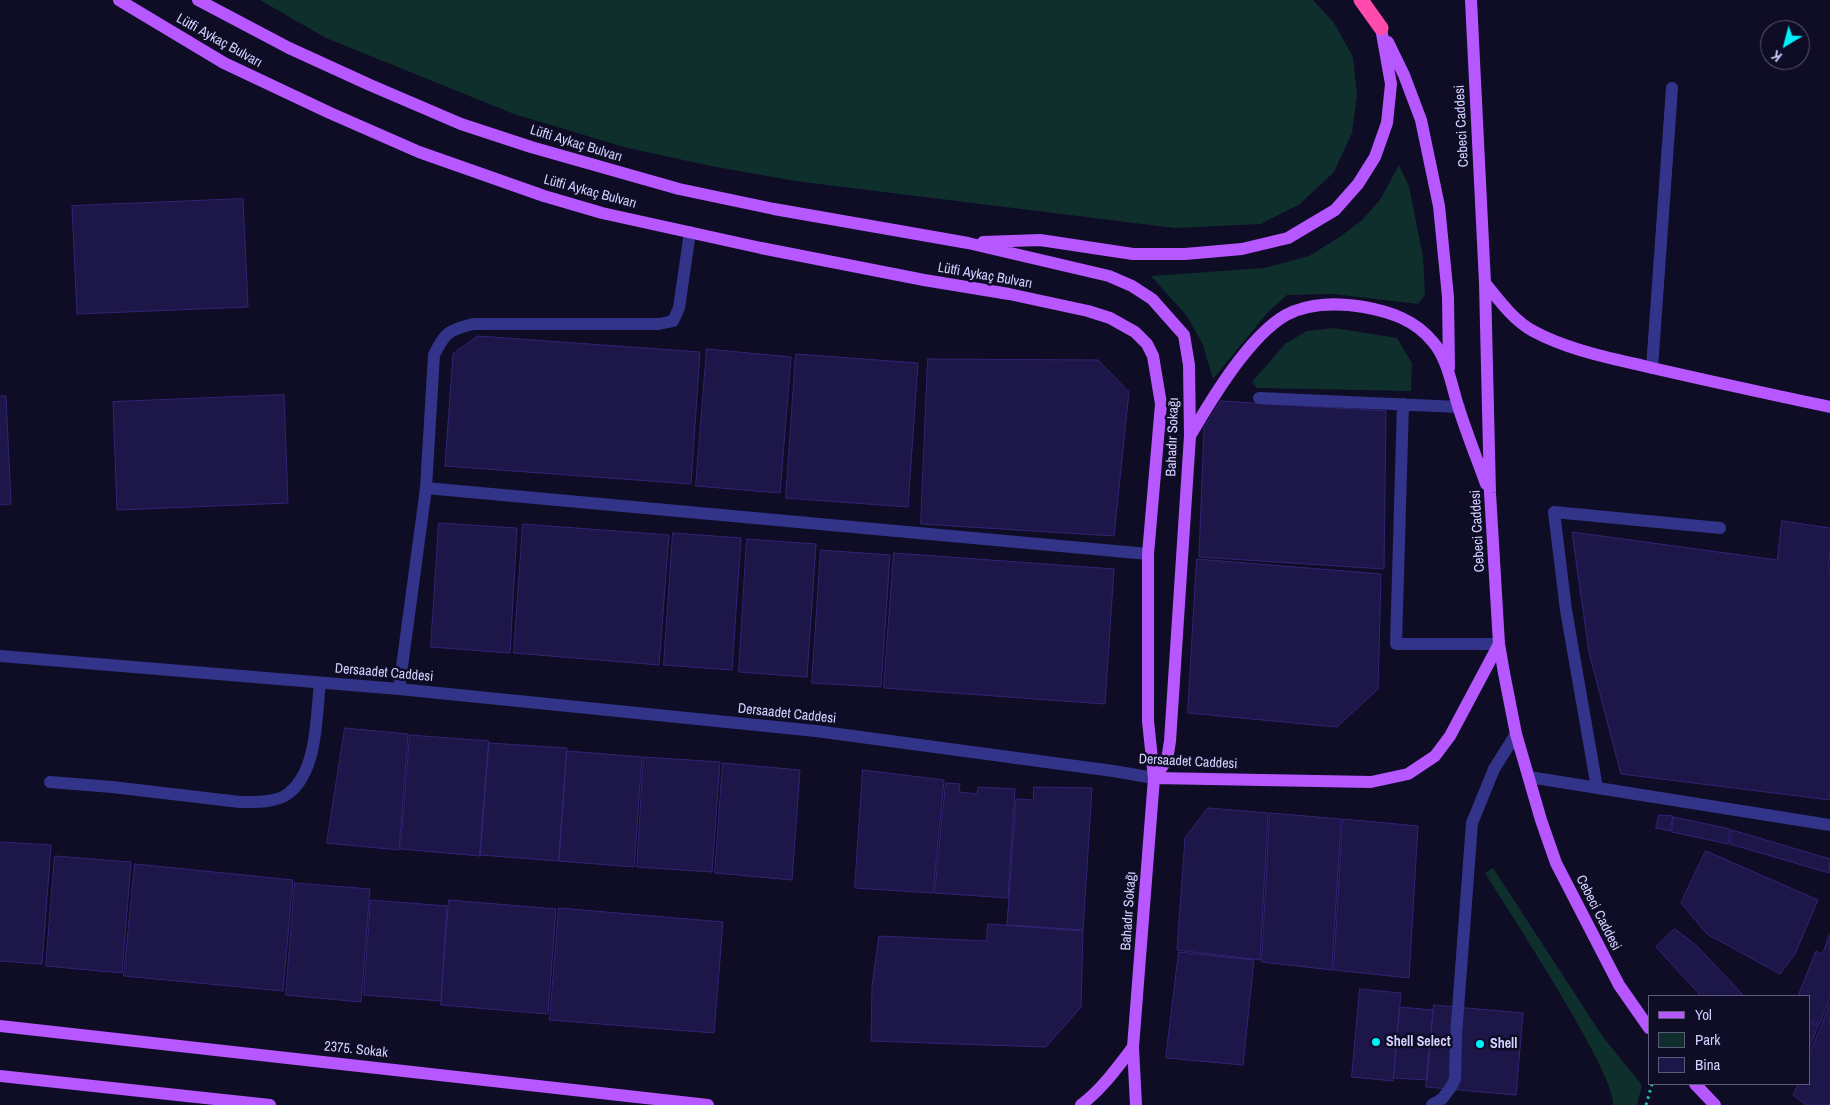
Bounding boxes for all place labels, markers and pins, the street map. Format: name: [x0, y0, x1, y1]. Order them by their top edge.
place label: Shell Select: [1386, 1034, 1450, 1050]
marker: Shell Select: [1370, 1036, 1382, 1048]
place label: Shell: [1490, 1036, 1517, 1052]
marker: Shell: [1474, 1038, 1486, 1050]

